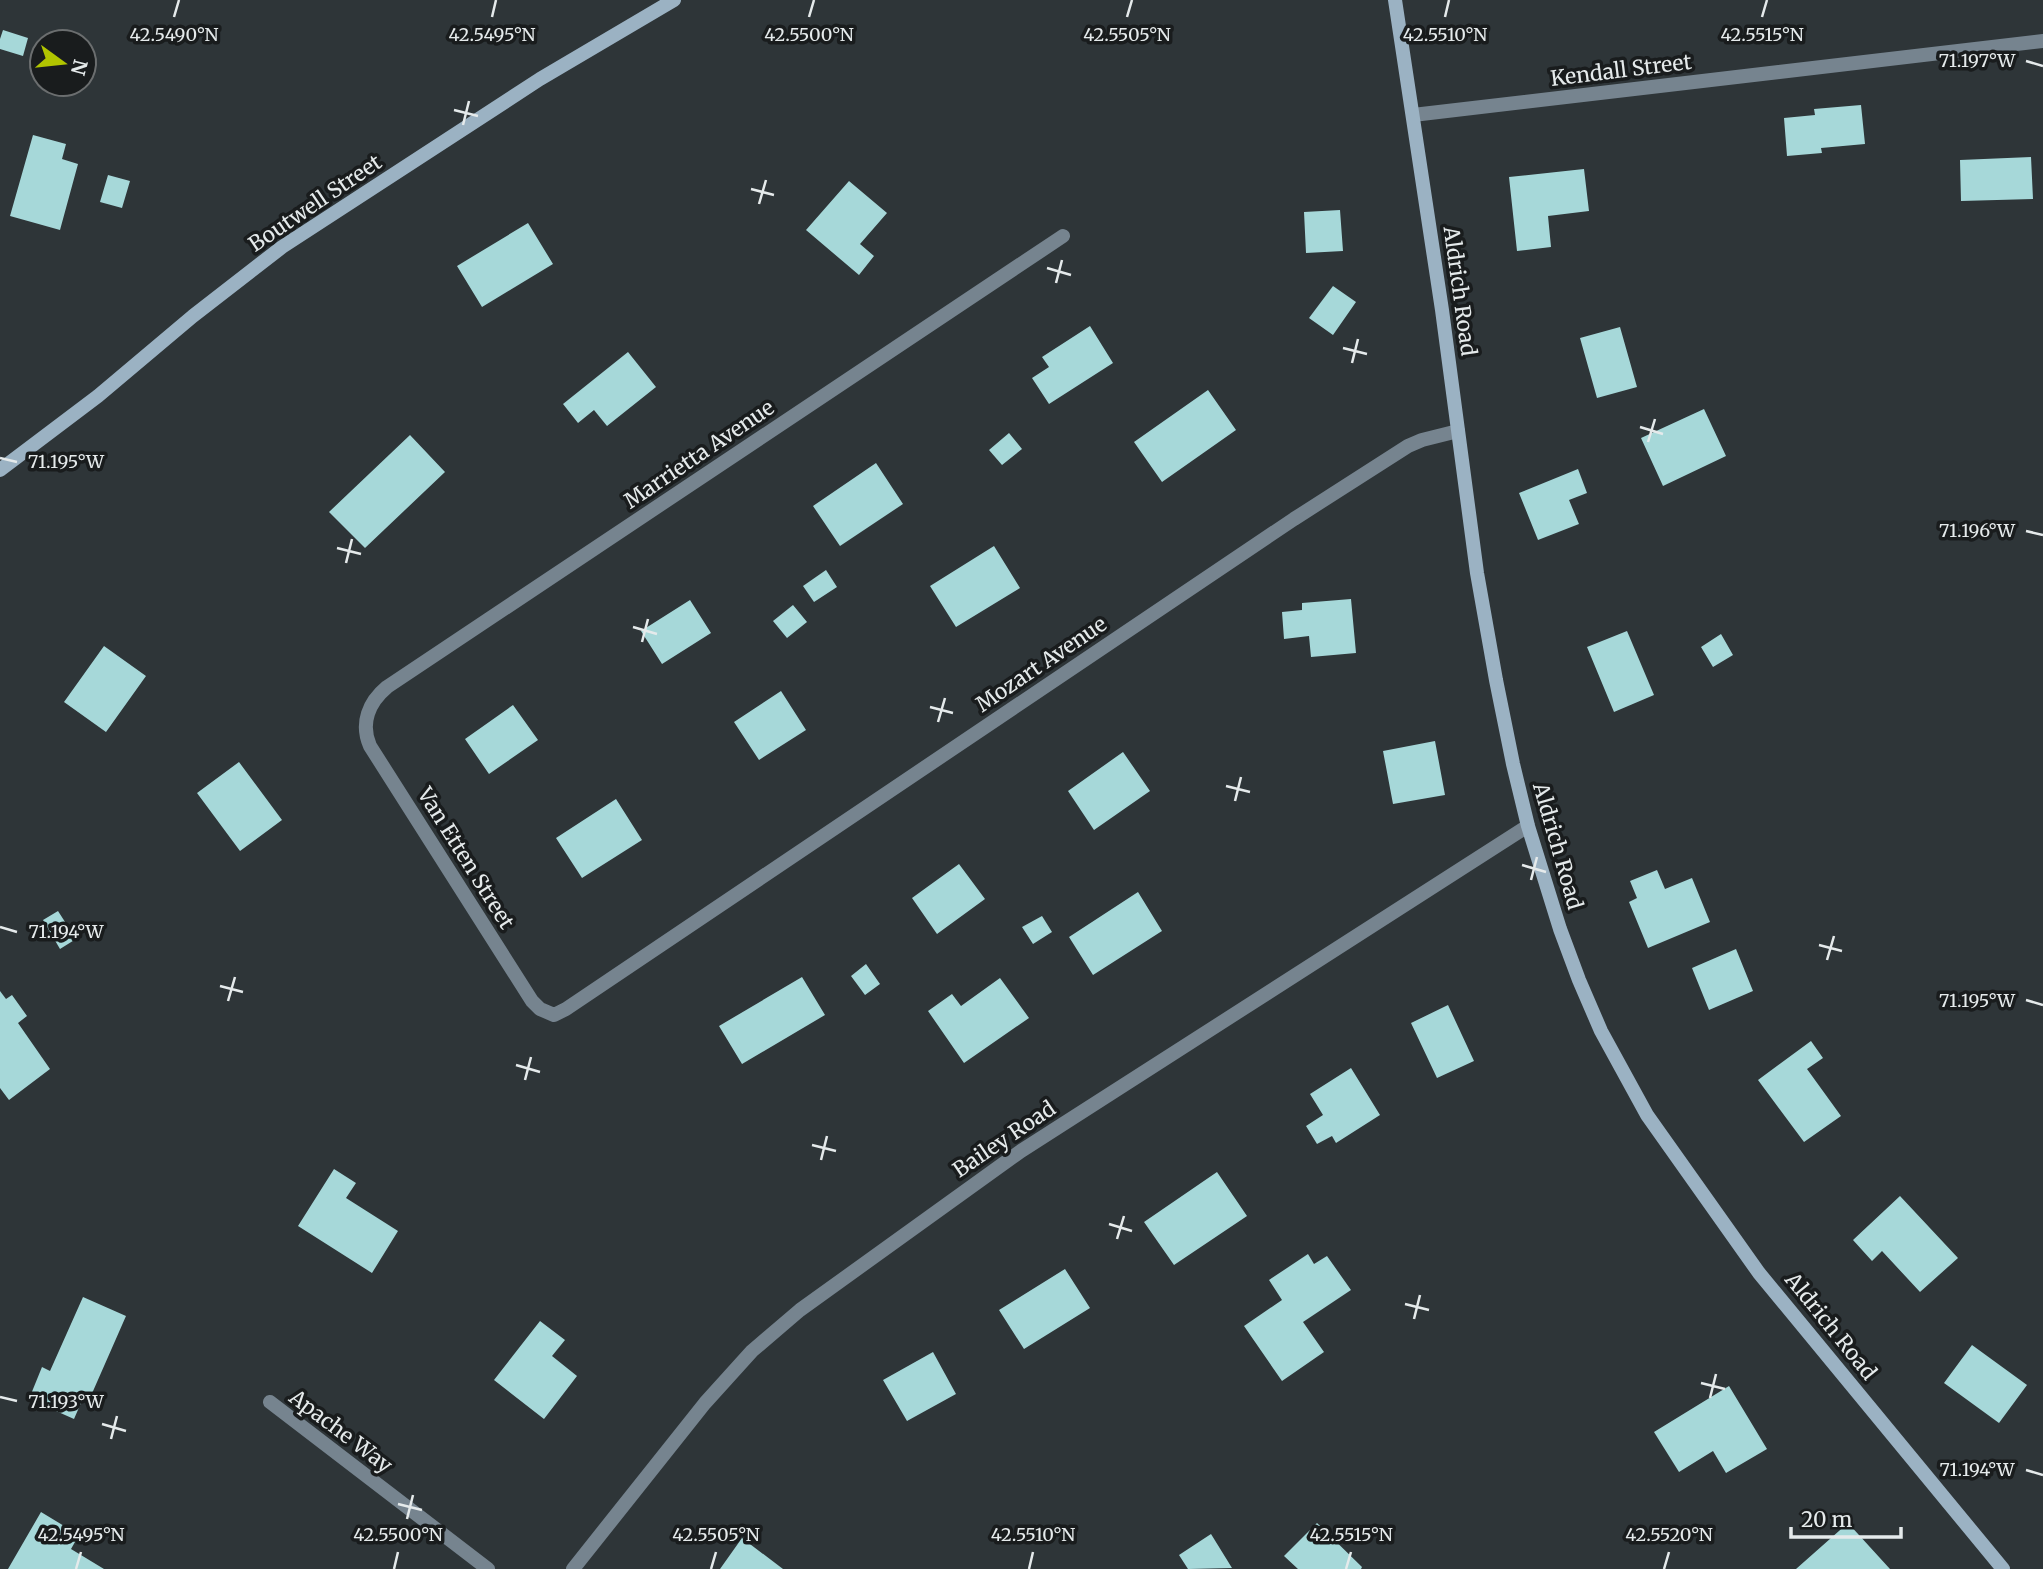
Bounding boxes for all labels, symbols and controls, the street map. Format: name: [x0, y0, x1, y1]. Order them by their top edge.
text: 42.5490°N: [130, 23, 219, 46]
text: 42.5495°N: [448, 23, 536, 46]
text: 42.5500°N: [764, 23, 854, 46]
text: 42.5505°N: [1083, 23, 1171, 46]
text: 42.5510°N: [1403, 23, 1487, 46]
text: 42.5515°N: [1720, 23, 1804, 46]
north arrow: [28, 28, 98, 98]
street label: Kendall Street: [1549, 48, 1693, 92]
text: 71.197°W: [1939, 49, 2016, 72]
text: N: [66, 57, 93, 78]
street label: Boutwell Street: [243, 148, 387, 258]
street label: Aldrich Road: [1437, 223, 1483, 358]
street label: Marrietta Avenue: [619, 394, 779, 514]
text: 71.195°W: [28, 450, 105, 473]
text: 71.196°W: [1939, 519, 2016, 542]
street label: Mozart Avenue: [970, 610, 1112, 718]
street label: Aldrich Road: [1527, 779, 1589, 913]
street label: Van Etten Street: [411, 781, 520, 934]
text: 71.194°W: [29, 920, 104, 943]
text: 71.195°W: [1939, 989, 2016, 1012]
street label: Bailey Road: [947, 1095, 1061, 1183]
street label: Aldrich Road: [1779, 1266, 1883, 1386]
street label: Apache Way: [283, 1383, 399, 1479]
text: 71.193°W: [28, 1390, 105, 1413]
text: 71.194°W: [1940, 1458, 2015, 1481]
scale bar: [1791, 1496, 1901, 1540]
text: 20 m: [1801, 1506, 1853, 1533]
text: 42.5495°N: [37, 1523, 125, 1546]
text: 42.5500°N: [353, 1523, 443, 1546]
text: 42.5505°N: [672, 1523, 760, 1546]
text: 42.5510°N: [991, 1523, 1075, 1546]
text: 42.5515°N: [1309, 1523, 1393, 1546]
text: 42.5520°N: [1625, 1523, 1713, 1546]

